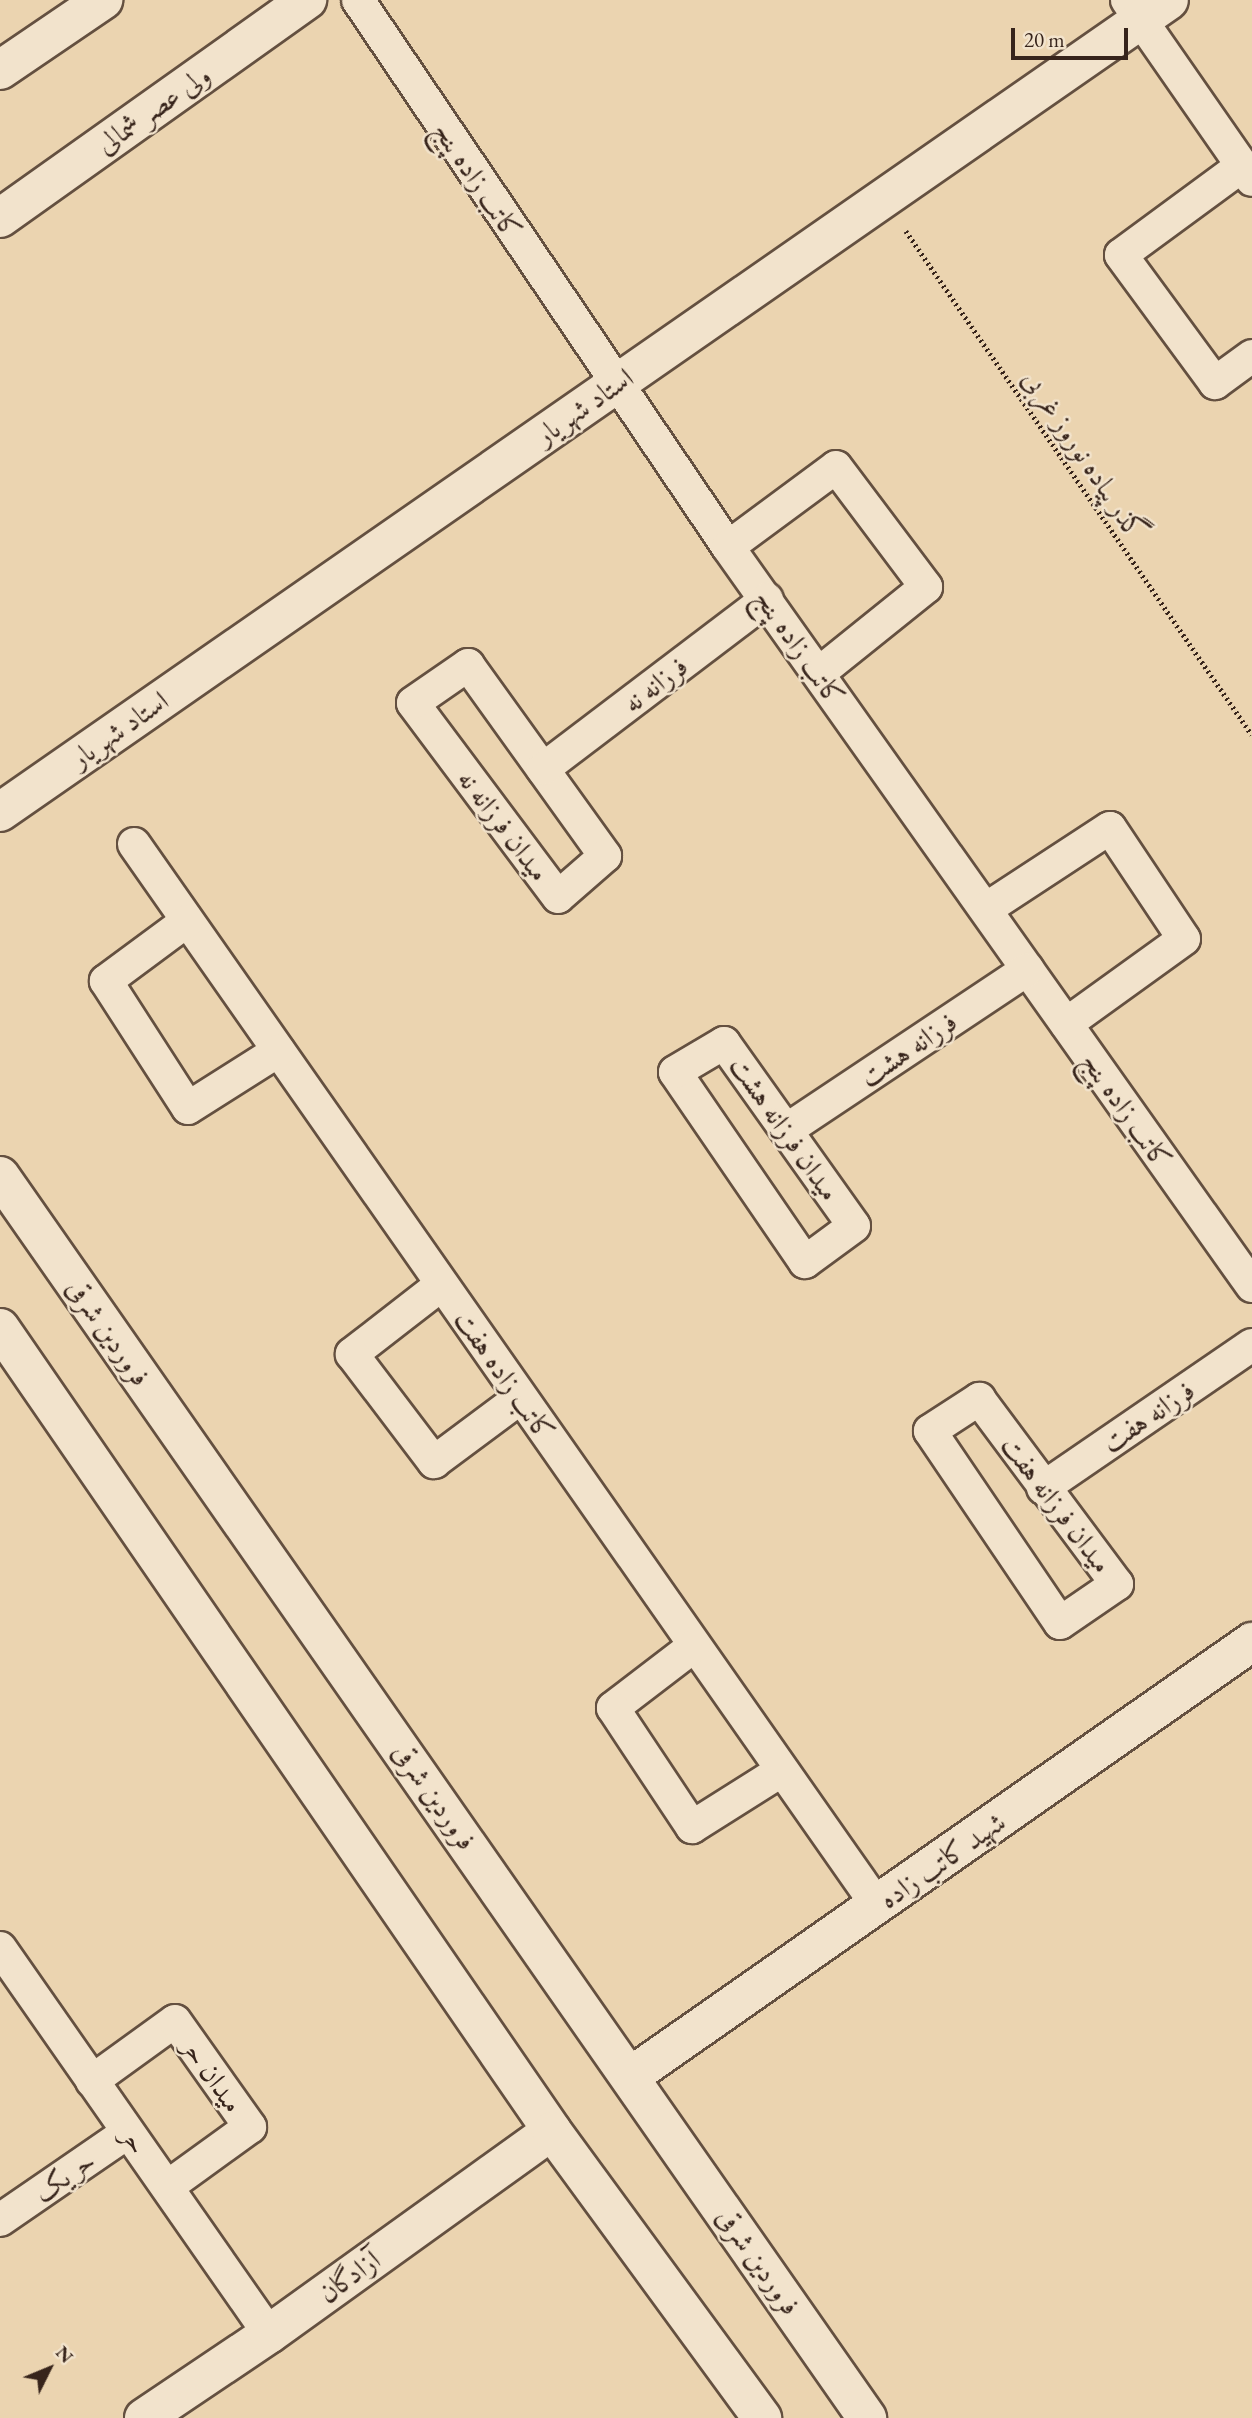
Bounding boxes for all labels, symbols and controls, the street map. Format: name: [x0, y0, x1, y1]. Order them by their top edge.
scale bar: [1014, 14, 1131, 58]
text: 20 m: [1024, 26, 1065, 53]
street label: ولی عصر شمالی: [89, 57, 217, 161]
street label: کاتب زاده پنج: [426, 115, 530, 245]
street label: استاد شهریار: [529, 360, 639, 452]
street label: گذر پیاده نوروز غربی: [1016, 363, 1154, 547]
street label: کاتب زاده پنج: [748, 582, 852, 712]
street label: فرزانه نه: [616, 649, 694, 719]
street label: استاد شهریار: [64, 683, 174, 775]
street label: میدان فرزانه نه: [451, 763, 557, 887]
street label: فرزانه هشت: [853, 1004, 963, 1094]
street label: کاتب زاده پنج: [1075, 1045, 1179, 1175]
street label: میدان فرزانه هشت: [723, 1049, 847, 1207]
street label: فروردین شرقی: [60, 1272, 158, 1392]
street label: کاتب زاده هفت: [448, 1303, 562, 1447]
street label: فرزانه هفت: [1095, 1373, 1201, 1459]
street label: میدان فرزانه هفت: [994, 1429, 1120, 1579]
street label: فروردین شرقی: [386, 1736, 484, 1856]
street label: شهید کاتب زاده: [873, 1804, 1011, 1916]
street label: میدان حر: [175, 2031, 251, 2119]
street label: حر: [114, 2120, 156, 2160]
street label: حر یک: [27, 2143, 101, 2209]
street label: فروردین شرقی: [710, 2201, 808, 2321]
street label: آزادگان: [312, 2242, 386, 2310]
north arrow: [14, 2334, 84, 2404]
text: N: [50, 2340, 79, 2368]

